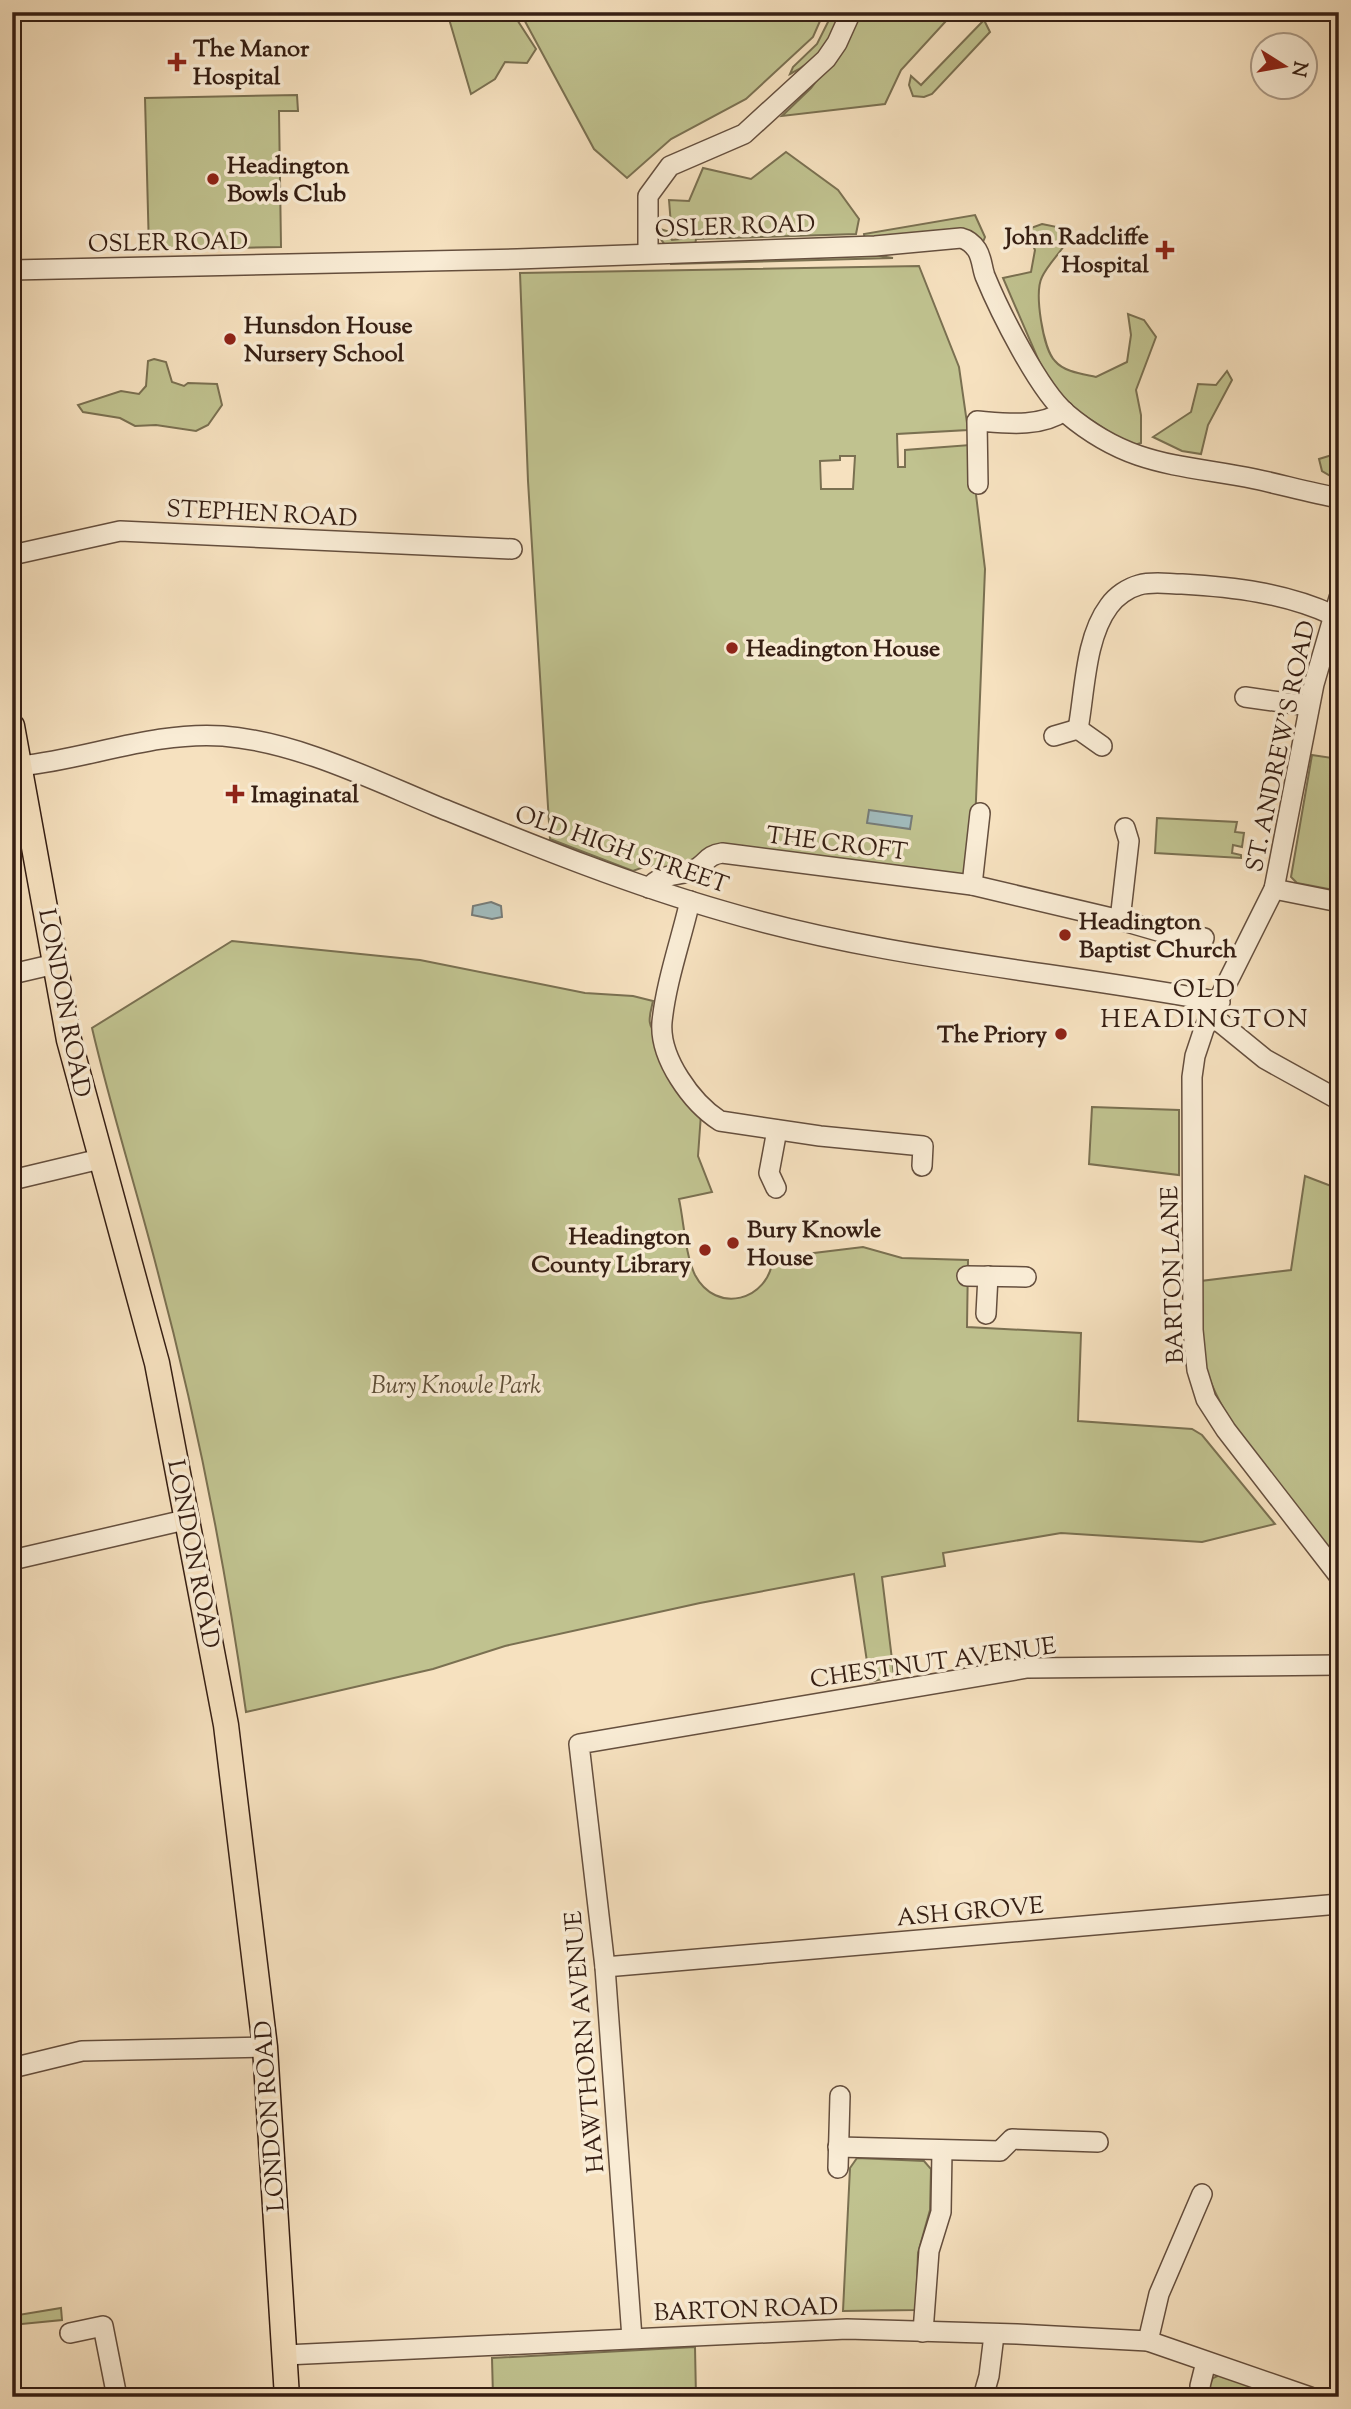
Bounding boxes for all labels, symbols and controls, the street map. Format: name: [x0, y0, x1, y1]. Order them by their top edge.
north arrow: [1250, 32, 1320, 102]
place label: The Manor Hospital: [193, 33, 310, 95]
marker: The Manor Hospital: [167, 52, 187, 72]
text: N: [1284, 59, 1313, 79]
place label: Headington Bowls Club: [227, 150, 350, 212]
marker: Headington Bowls Club: [205, 171, 221, 187]
street label: OSLER ROAD: [654, 208, 816, 248]
place label: John Radcliffe Hospital: [1003, 221, 1149, 283]
street label: OSLER ROAD: [88, 226, 249, 262]
marker: John Radcliffe Hospital: [1155, 240, 1175, 260]
place label: Hunsdon House Nursery School: [244, 310, 413, 372]
marker: Hunsdon House Nursery School: [222, 331, 238, 347]
street label: STEPHEN ROAD: [165, 493, 358, 537]
street label: ST. ANDREW'S ROAD: [1239, 618, 1325, 875]
place label: Headington House: [746, 633, 940, 667]
marker: Headington House: [724, 640, 740, 656]
place label: Imaginatal: [251, 779, 359, 813]
marker: Imaginatal: [225, 784, 245, 804]
street label: OLD HIGH STREET: [510, 798, 733, 903]
street label: THE CROFT: [764, 819, 909, 871]
street label: LONDON ROAD: [28, 906, 98, 1101]
place label: Headington Baptist Church: [1079, 906, 1238, 968]
marker: Headington Baptist Church: [1057, 927, 1073, 943]
district label: OLD HEADINGTON: [1100, 972, 1310, 1039]
place label: The Priory: [937, 1019, 1047, 1053]
marker: The Priory: [1053, 1026, 1069, 1042]
street label: BARTON LANE: [1154, 1185, 1194, 1364]
place label: Bury Knowle House: [747, 1214, 881, 1276]
place label: Headington County Library: [531, 1221, 692, 1283]
marker: Bury Knowle House: [725, 1235, 741, 1251]
marker: Headington County Library: [697, 1242, 713, 1258]
park label: Bury Knowle Park: [371, 1370, 541, 1404]
street label: LONDON ROAD: [157, 1457, 227, 1652]
street label: CHESTNUT AVENUE: [808, 1630, 1059, 1698]
street label: ASH GROVE: [895, 1890, 1046, 1936]
street label: HAWTHORN AVENUE: [558, 1909, 614, 2174]
street label: LONDON ROAD: [247, 2019, 295, 2213]
street label: BARTON ROAD: [653, 2291, 839, 2331]

